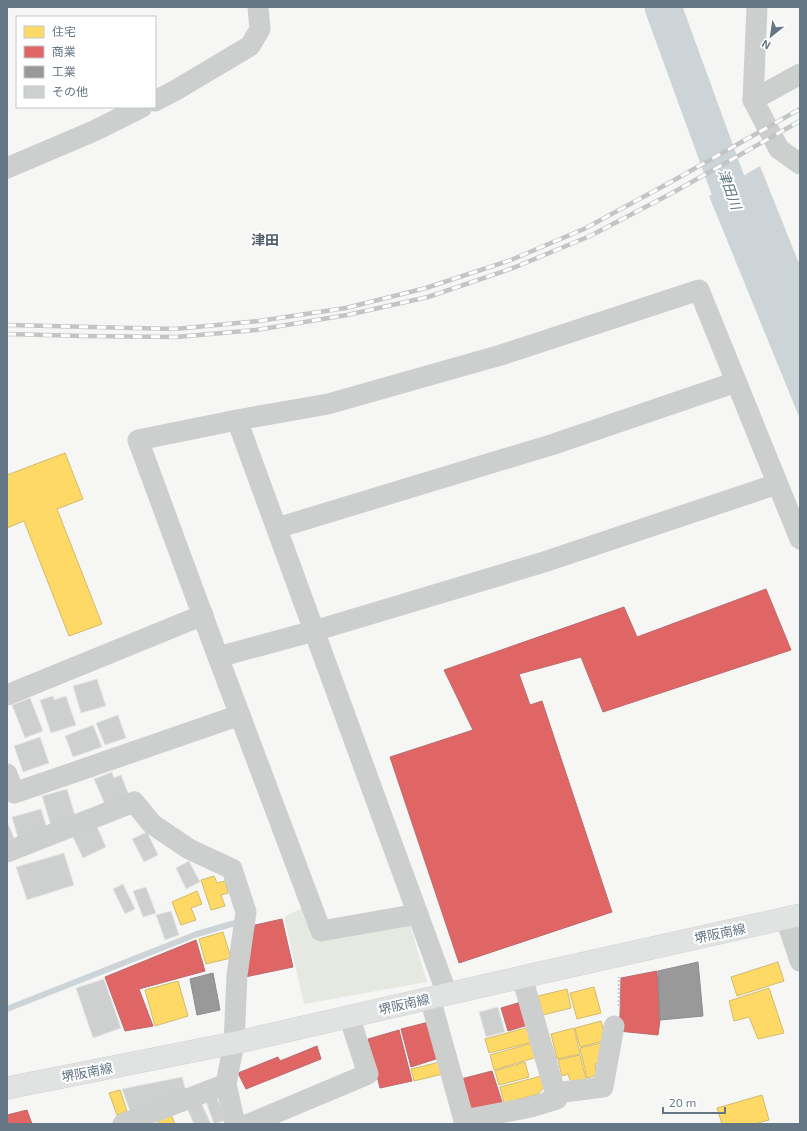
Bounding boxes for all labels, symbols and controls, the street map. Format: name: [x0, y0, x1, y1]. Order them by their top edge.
legend: [16, 16, 156, 108]
north arrow: [751, 16, 791, 56]
text: 住宅: [52, 24, 76, 38]
text: N: [759, 37, 772, 53]
text: 商業: [52, 44, 76, 58]
text: 工業: [52, 64, 76, 78]
text: その他: [52, 84, 88, 98]
water label: 津田川: [715, 166, 746, 214]
district label: 津田: [251, 231, 279, 248]
street label: 堺阪南線: [693, 920, 747, 946]
street label: 堺阪南線: [377, 990, 431, 1018]
street label: 堺阪南線: [60, 1059, 114, 1085]
scale bar: [663, 1089, 725, 1115]
text: 20 m: [669, 1095, 696, 1109]

